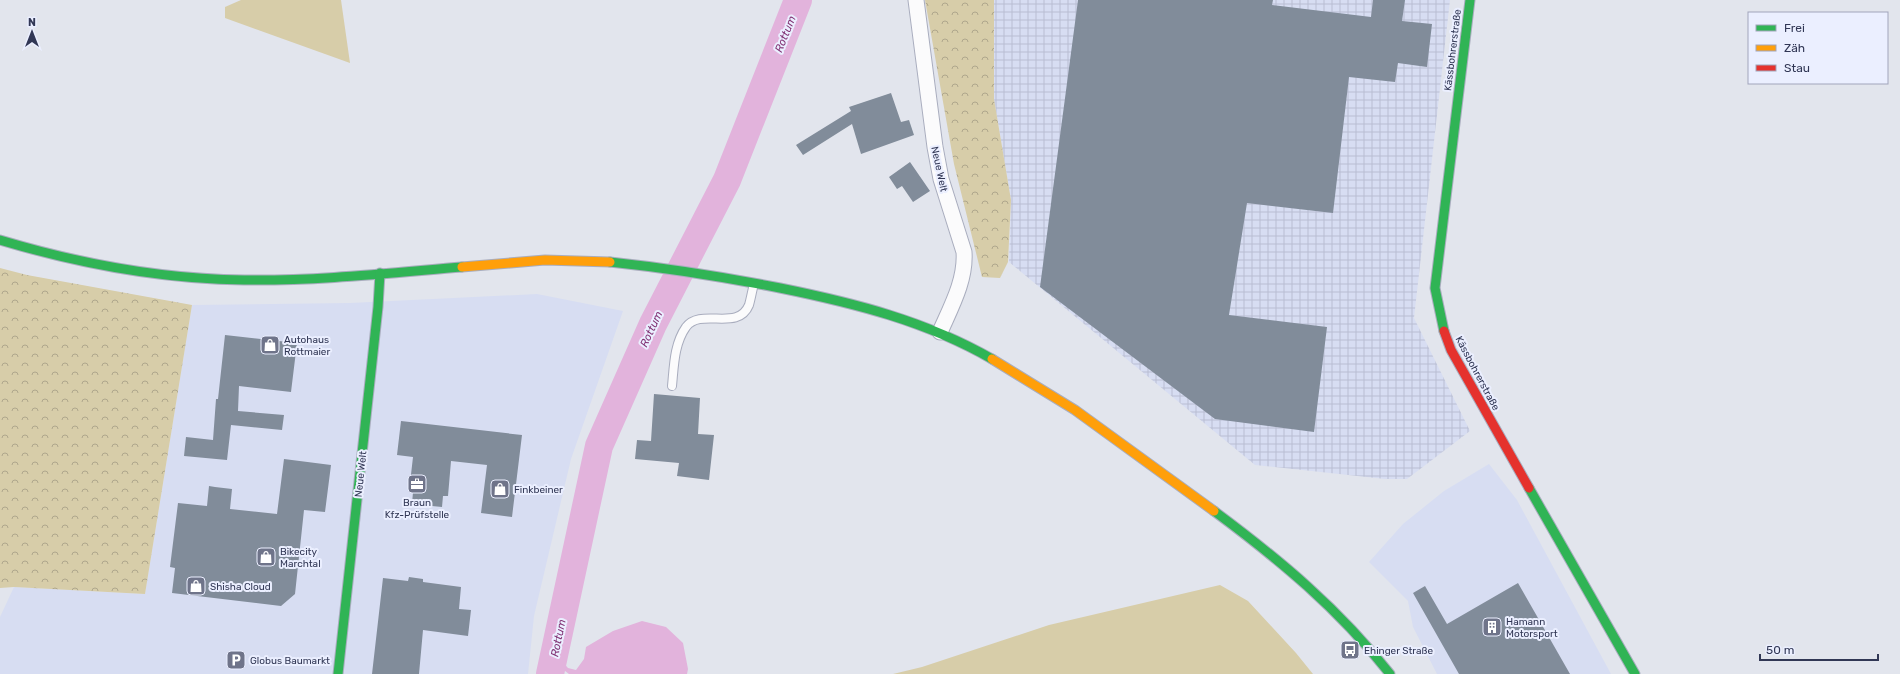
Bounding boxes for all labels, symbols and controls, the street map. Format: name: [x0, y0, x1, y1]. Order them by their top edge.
street label: Kässbohrerstraße: [1442, 8, 1464, 92]
north arrow: [12, 12, 52, 52]
legend: [1748, 12, 1888, 84]
water label: Rottum: [772, 14, 799, 54]
text: N: [28, 16, 36, 29]
text: Frei: [1784, 21, 1805, 35]
text: Zäh: [1784, 41, 1805, 55]
text: Stau: [1784, 61, 1810, 75]
street label: Neue Welt: [928, 145, 950, 193]
water label: Rottum: [637, 309, 666, 349]
shop icon: Autohaus Rottmaier: [259, 334, 281, 356]
place label: Autohaus Rottmaier: [284, 334, 330, 358]
street label: Kässbohrerstraße: [1453, 334, 1502, 413]
street label: Neue Welt: [353, 450, 369, 498]
office icon: Braun Kfz-Prüfstelle: [406, 473, 428, 495]
shop icon: Finkbeiner: [489, 478, 511, 500]
place label: Finkbeiner: [514, 484, 563, 496]
place label: Braun Kfz-Prüfstelle: [385, 497, 450, 521]
shop icon: Bikecity Marchtal: [255, 546, 277, 568]
place label: Bikecity Marchtal: [280, 546, 321, 570]
shop icon: Shisha Cloud: [185, 575, 207, 597]
place label: Shisha Cloud: [210, 581, 271, 593]
building icon: Hamann Motorsport: [1481, 616, 1503, 638]
place label: Hamann Motorsport: [1506, 616, 1558, 640]
water label: Rottum: [548, 618, 569, 658]
scale bar: [1760, 636, 1878, 662]
bus stop icon: Ehinger Straße: [1339, 639, 1361, 661]
text: 50 m: [1766, 643, 1794, 657]
place label: Ehinger Straße: [1364, 645, 1433, 657]
parking icon: Globus Baumarkt: [225, 649, 247, 671]
place label: Globus Baumarkt: [250, 655, 330, 667]

